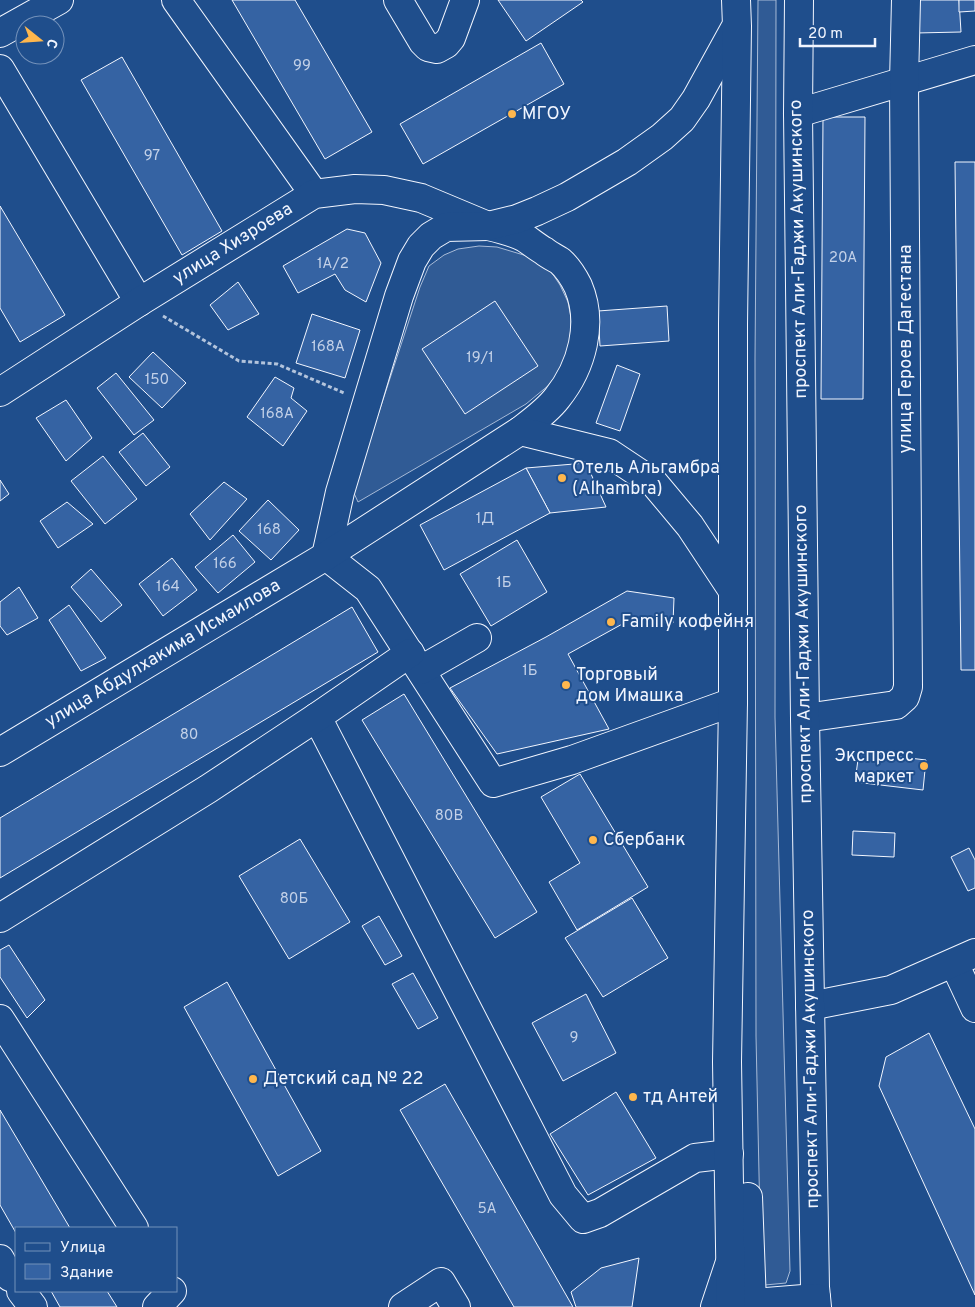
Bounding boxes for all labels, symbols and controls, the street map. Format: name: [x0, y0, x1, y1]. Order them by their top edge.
north arrow: [15, 15, 65, 65]
scale bar: [800, 15, 875, 47]
text: 20 m: [808, 25, 843, 44]
text: С: [42, 37, 60, 50]
house number: 99: [293, 57, 311, 76]
street label: проспект Али-Гаджи Акушинского: [785, 99, 813, 399]
place label: МГОУ: [522, 103, 571, 126]
marker: МГОУ: [506, 108, 518, 120]
house number: 97: [144, 147, 160, 166]
street label: улица Хизроева: [169, 198, 297, 290]
street label: улица Героев Дагестана: [895, 245, 918, 453]
house number: 20А: [829, 249, 857, 268]
house number: 1А/2: [317, 255, 349, 274]
house number: 168А: [311, 338, 345, 357]
house number: 19/1: [466, 349, 494, 368]
house number: 150: [145, 371, 169, 390]
house number: 168А: [260, 405, 294, 424]
place label: Отель Альгамбра (Alhambra): [572, 457, 720, 501]
marker: Отель Альгамбра (Alhambra): [556, 472, 568, 484]
street label: проспект Али-Гаджи Акушинского: [790, 504, 818, 804]
house number: 1Д: [476, 510, 494, 529]
house number: 168: [257, 521, 281, 540]
house number: 166: [213, 555, 237, 574]
street label: улица Абдулхакима Исмаилова: [41, 574, 285, 734]
house number: 1Б: [496, 574, 512, 593]
house number: 164: [156, 578, 180, 597]
place label: Family кофейня: [621, 611, 754, 634]
marker: Family кофейня: [605, 616, 617, 628]
house number: 1Б: [522, 662, 538, 681]
place label: Торговый дом Имашка: [576, 664, 684, 708]
marker: Торговый дом Имашка: [560, 679, 572, 691]
house number: 80: [180, 726, 198, 745]
place label: Экспресс маркет: [835, 745, 914, 789]
marker: Экспресс маркет: [918, 760, 930, 772]
house number: 80В: [435, 807, 463, 826]
place label: Сбербанк: [603, 829, 686, 852]
marker: Сбербанк: [587, 834, 599, 846]
house number: 80Б: [280, 890, 308, 909]
street label: проспект Али-Гаджи Акушинского: [797, 909, 825, 1209]
house number: 9: [570, 1029, 578, 1048]
place label: Детский сад № 22: [263, 1068, 424, 1091]
marker: Детский сад № 22: [247, 1073, 259, 1085]
place label: тд Антей: [643, 1086, 718, 1109]
marker: тд Антей: [627, 1091, 639, 1103]
house number: 5А: [477, 1200, 497, 1219]
legend: [15, 1227, 178, 1292]
text: Улица: [60, 1239, 105, 1258]
text: Здание: [60, 1264, 113, 1283]

